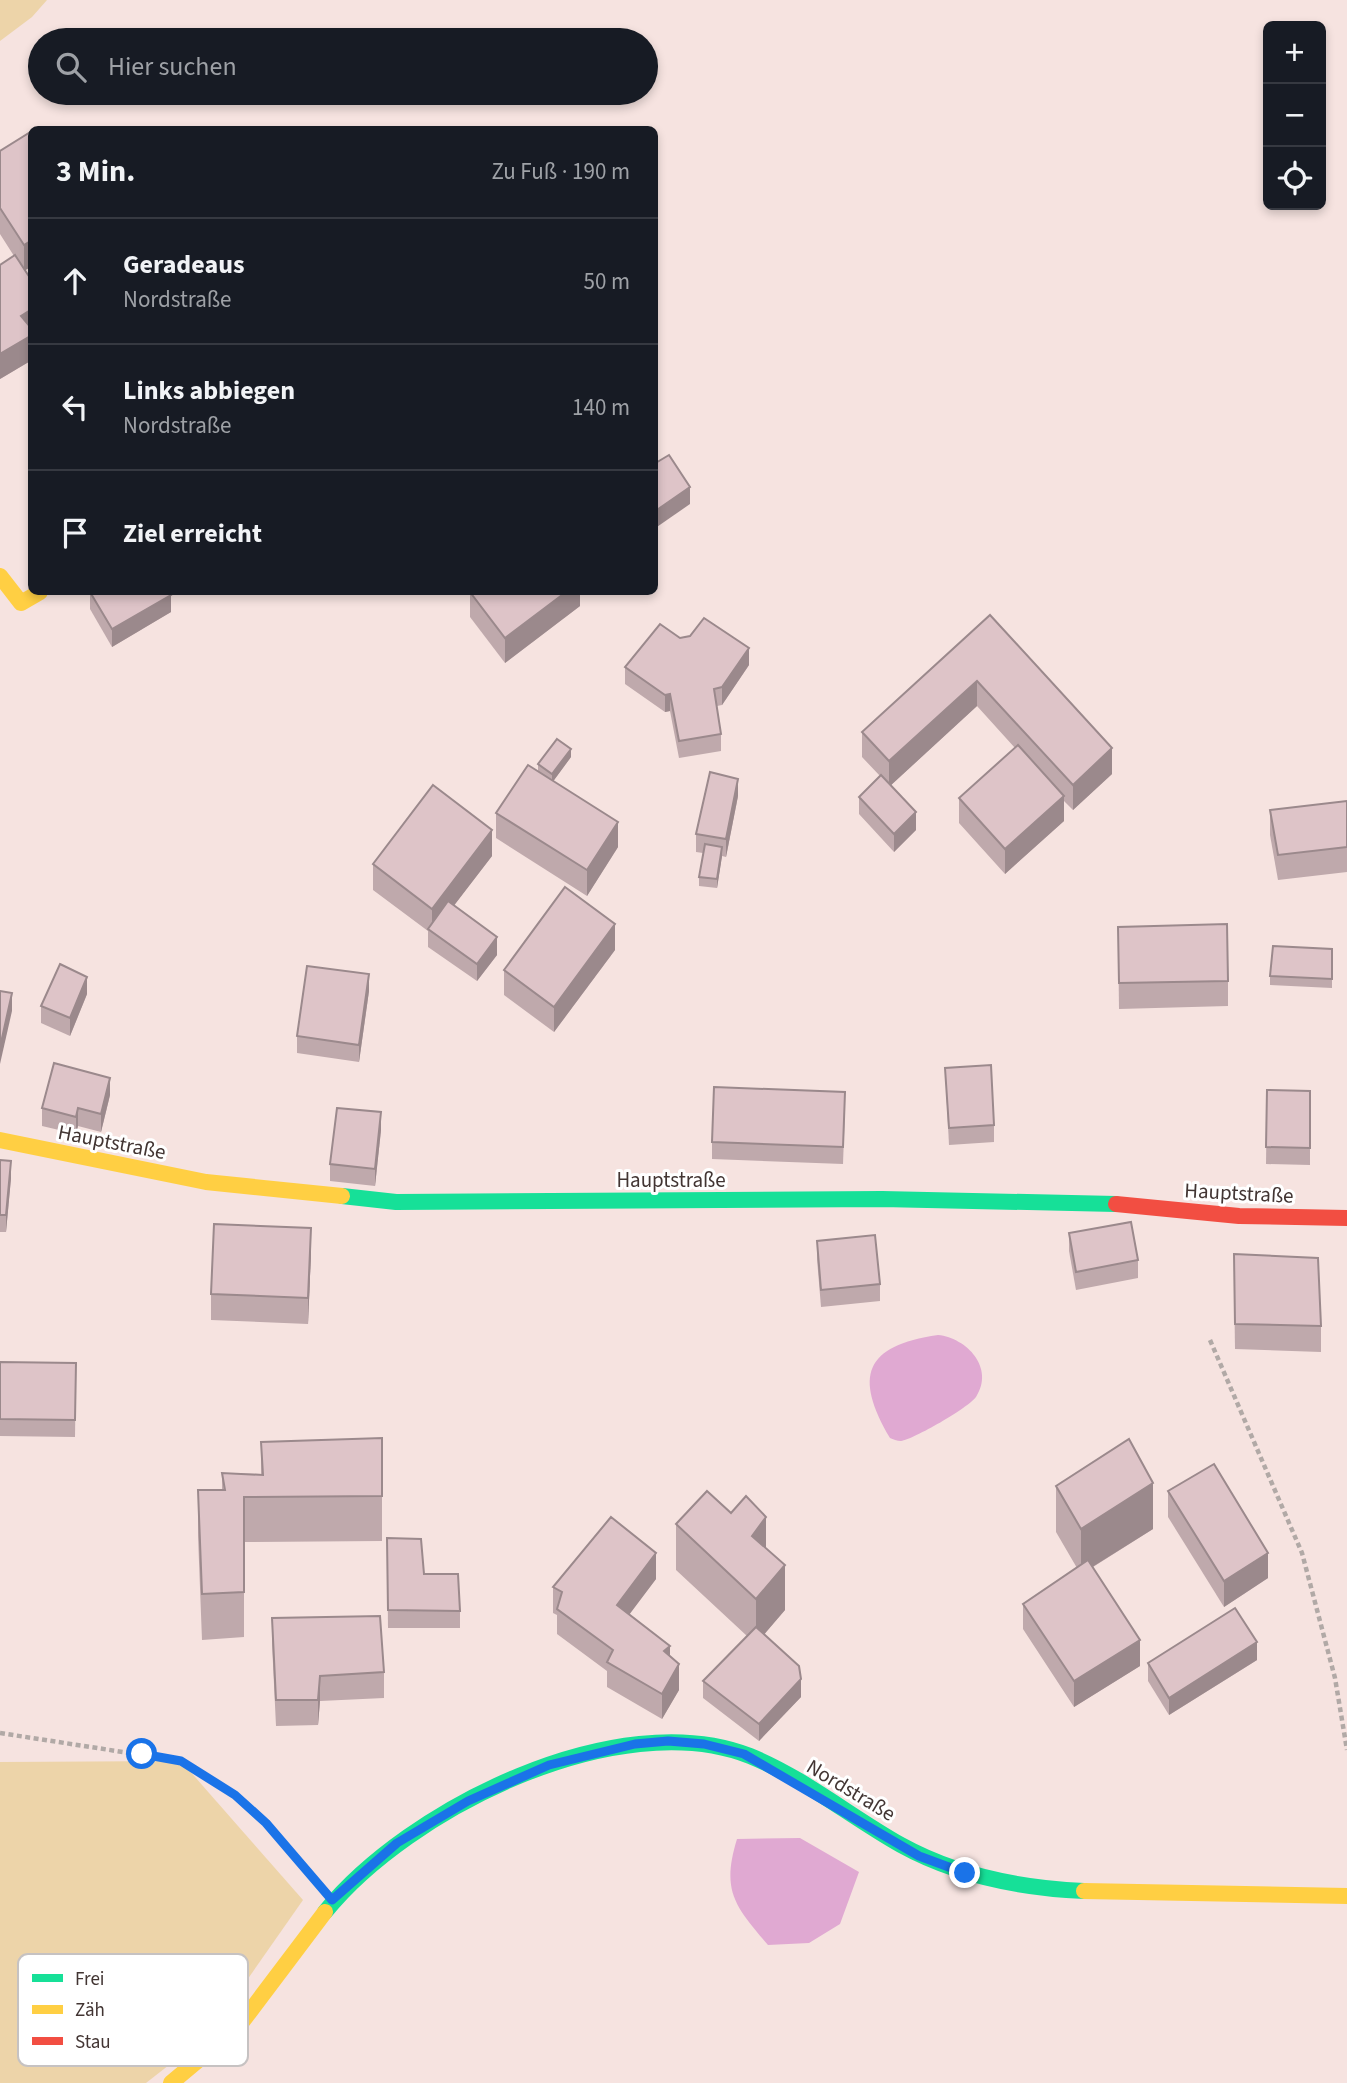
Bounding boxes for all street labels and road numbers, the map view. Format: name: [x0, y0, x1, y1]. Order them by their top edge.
street label: Hauptstraße: [56, 1117, 168, 1167]
street label: Hauptstraße: [616, 1165, 726, 1195]
street label: Hauptstraße: [1184, 1175, 1294, 1211]
street label: Nordstraße: [801, 1752, 901, 1828]

